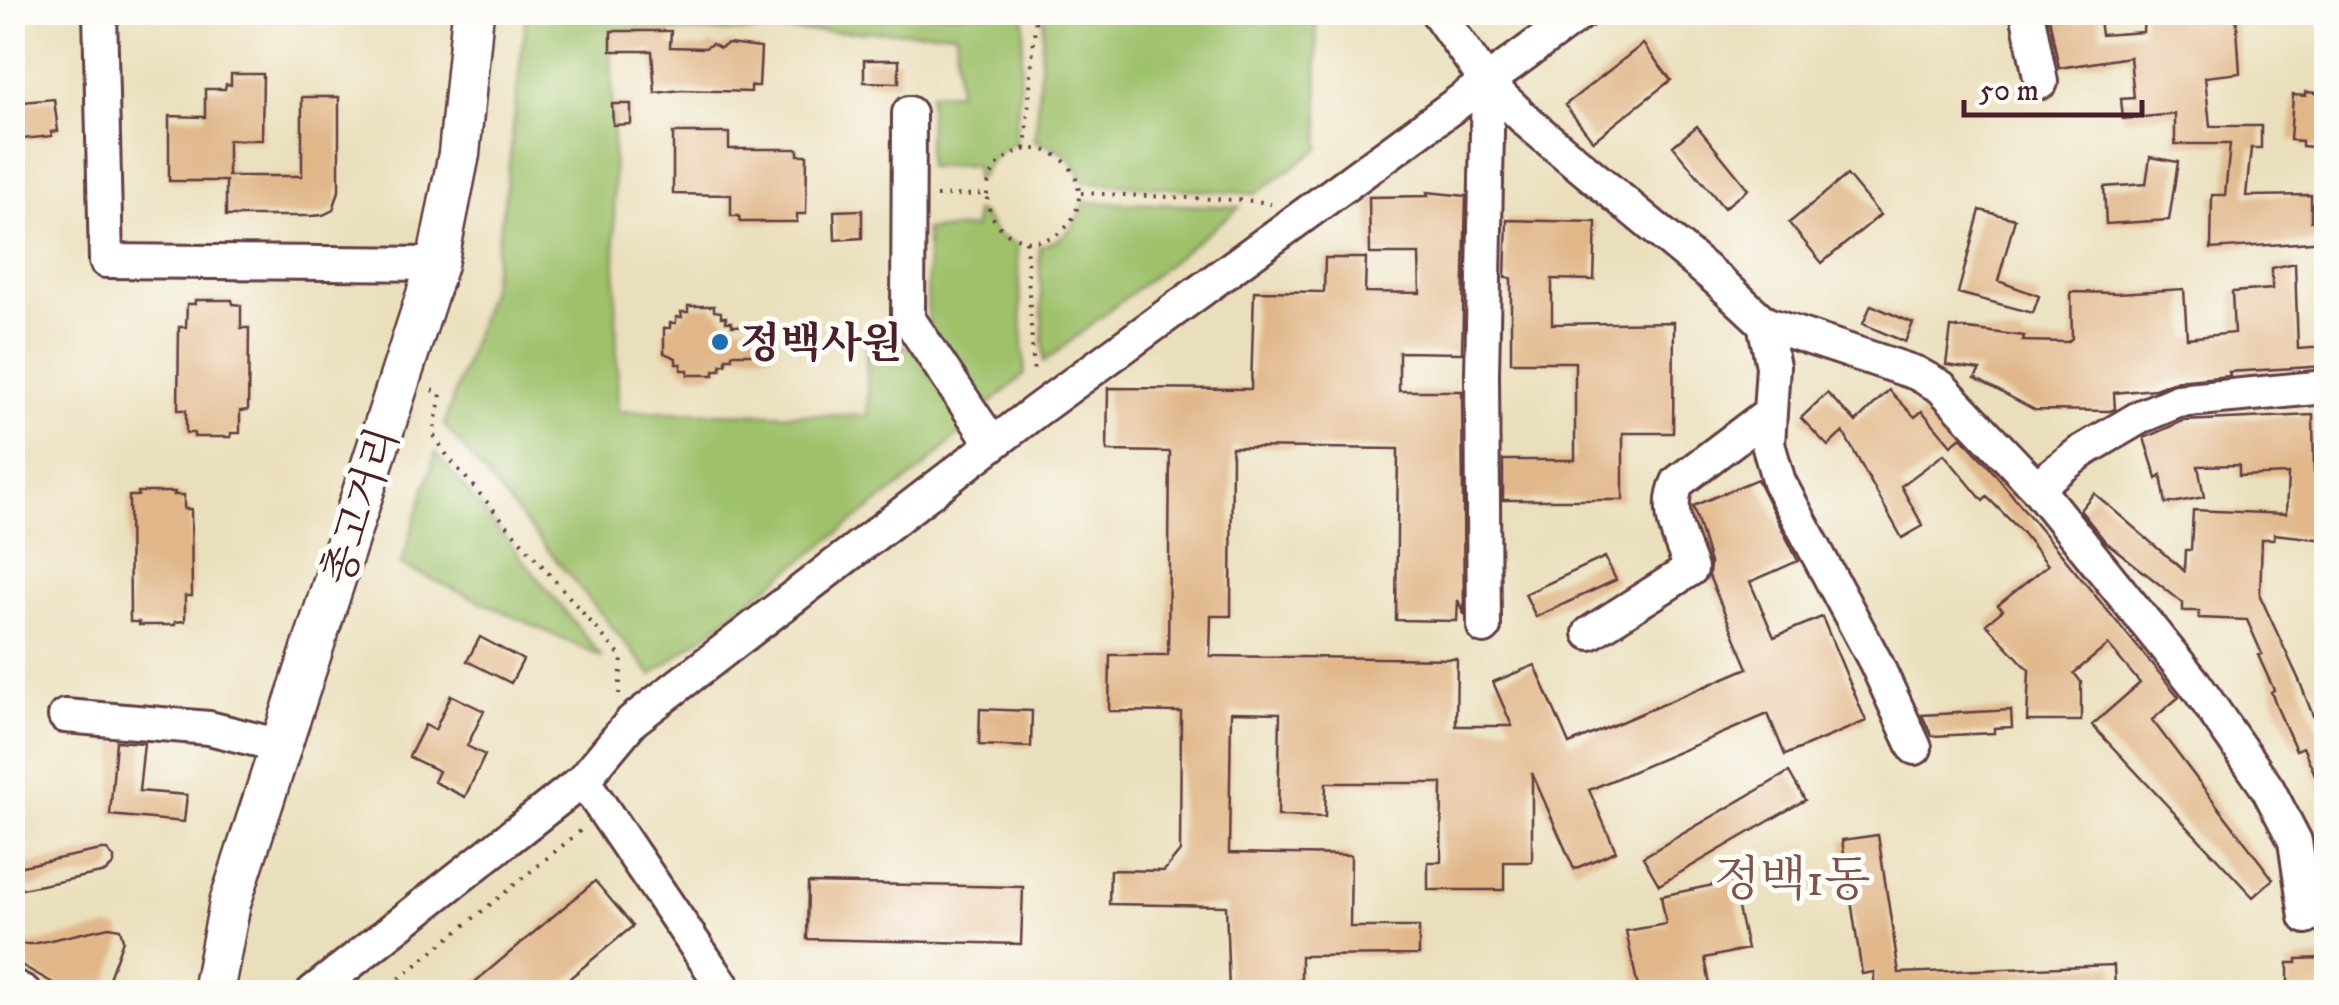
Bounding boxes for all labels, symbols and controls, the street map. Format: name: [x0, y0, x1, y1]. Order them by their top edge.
scale bar: [1964, 55, 2142, 117]
text: 50 m: [1979, 73, 2039, 110]
place label: 정백사원: [740, 319, 902, 371]
marker: 정백사원: [709, 331, 731, 353]
street label: 총고거리: [312, 422, 412, 592]
district label: 정백1동: [1714, 851, 1870, 911]

